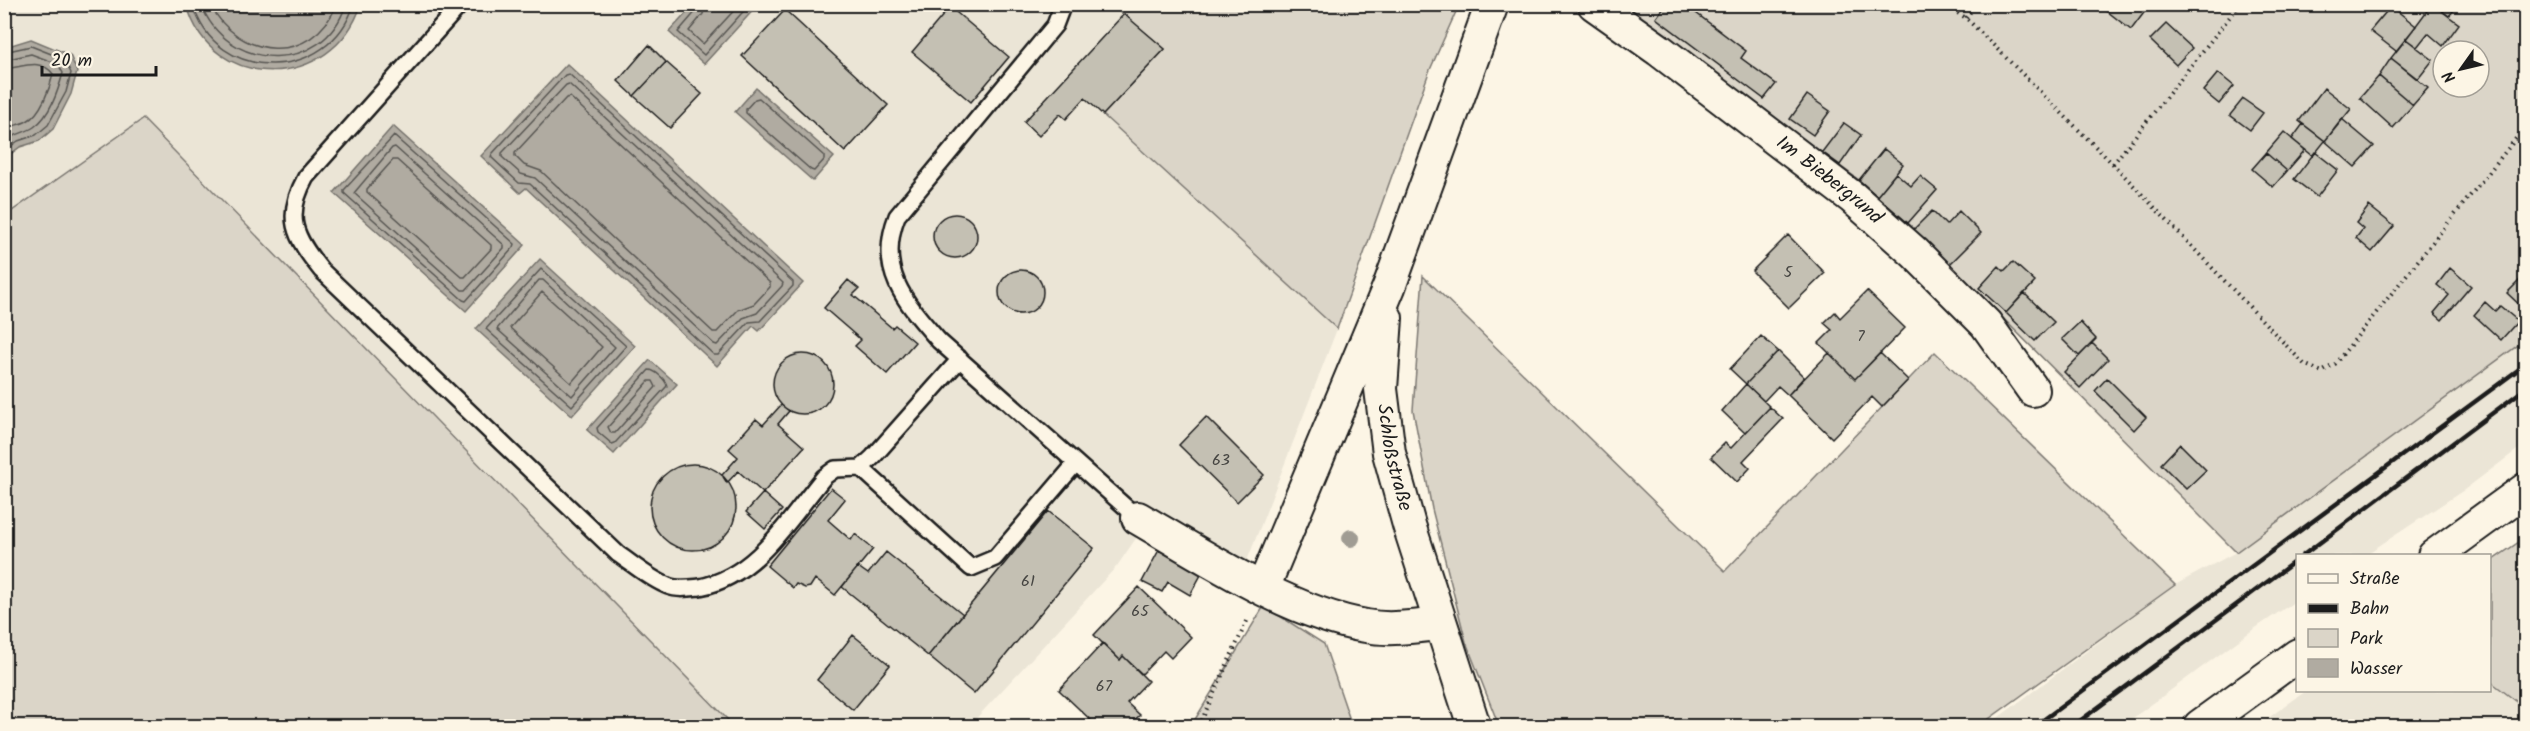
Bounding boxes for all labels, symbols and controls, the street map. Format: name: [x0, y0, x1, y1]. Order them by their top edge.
scale bar: [42, 39, 156, 77]
north arrow: [2431, 39, 2491, 99]
text: 20 m: [51, 47, 92, 76]
text: N: [2437, 65, 2463, 88]
street label: Im Biebergrund: [1768, 128, 1891, 234]
house number: 5: [1784, 260, 1794, 285]
house number: 7: [1857, 324, 1865, 349]
street label: Schloßstraße: [1367, 402, 1420, 515]
house number: 63: [1212, 448, 1230, 473]
legend: [2296, 554, 2491, 692]
text: Straße: [2350, 565, 2400, 594]
house number: 61: [1021, 569, 1035, 594]
text: Bahn: [2350, 595, 2389, 624]
house number: 65: [1131, 599, 1150, 624]
text: Park: [2350, 625, 2383, 654]
text: Wasser: [2350, 655, 2403, 684]
house number: 67: [1096, 674, 1113, 699]

